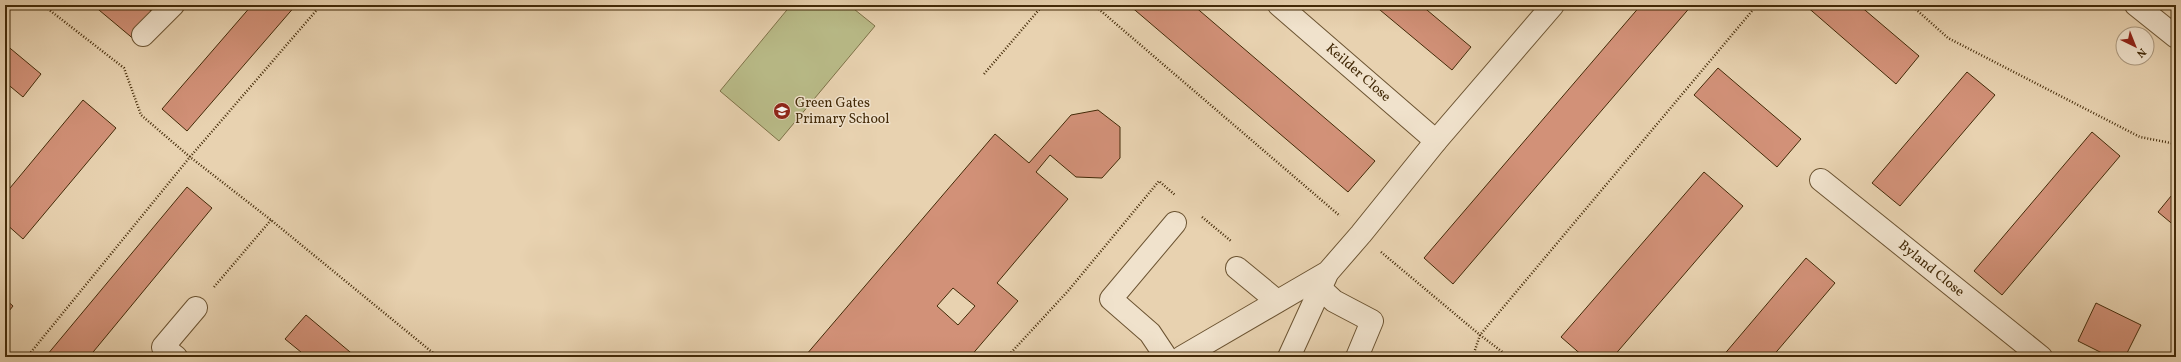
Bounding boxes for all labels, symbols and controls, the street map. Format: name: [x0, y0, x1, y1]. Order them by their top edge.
north arrow: [2115, 26, 2155, 66]
street label: Keilder Close: [1321, 39, 1395, 107]
text: N: [2133, 44, 2149, 60]
place label: Green Gates Primary School: [795, 94, 889, 129]
school or university icon: Green Gates Primary School: [772, 101, 792, 121]
street label: Byland Close: [1894, 236, 1968, 302]

